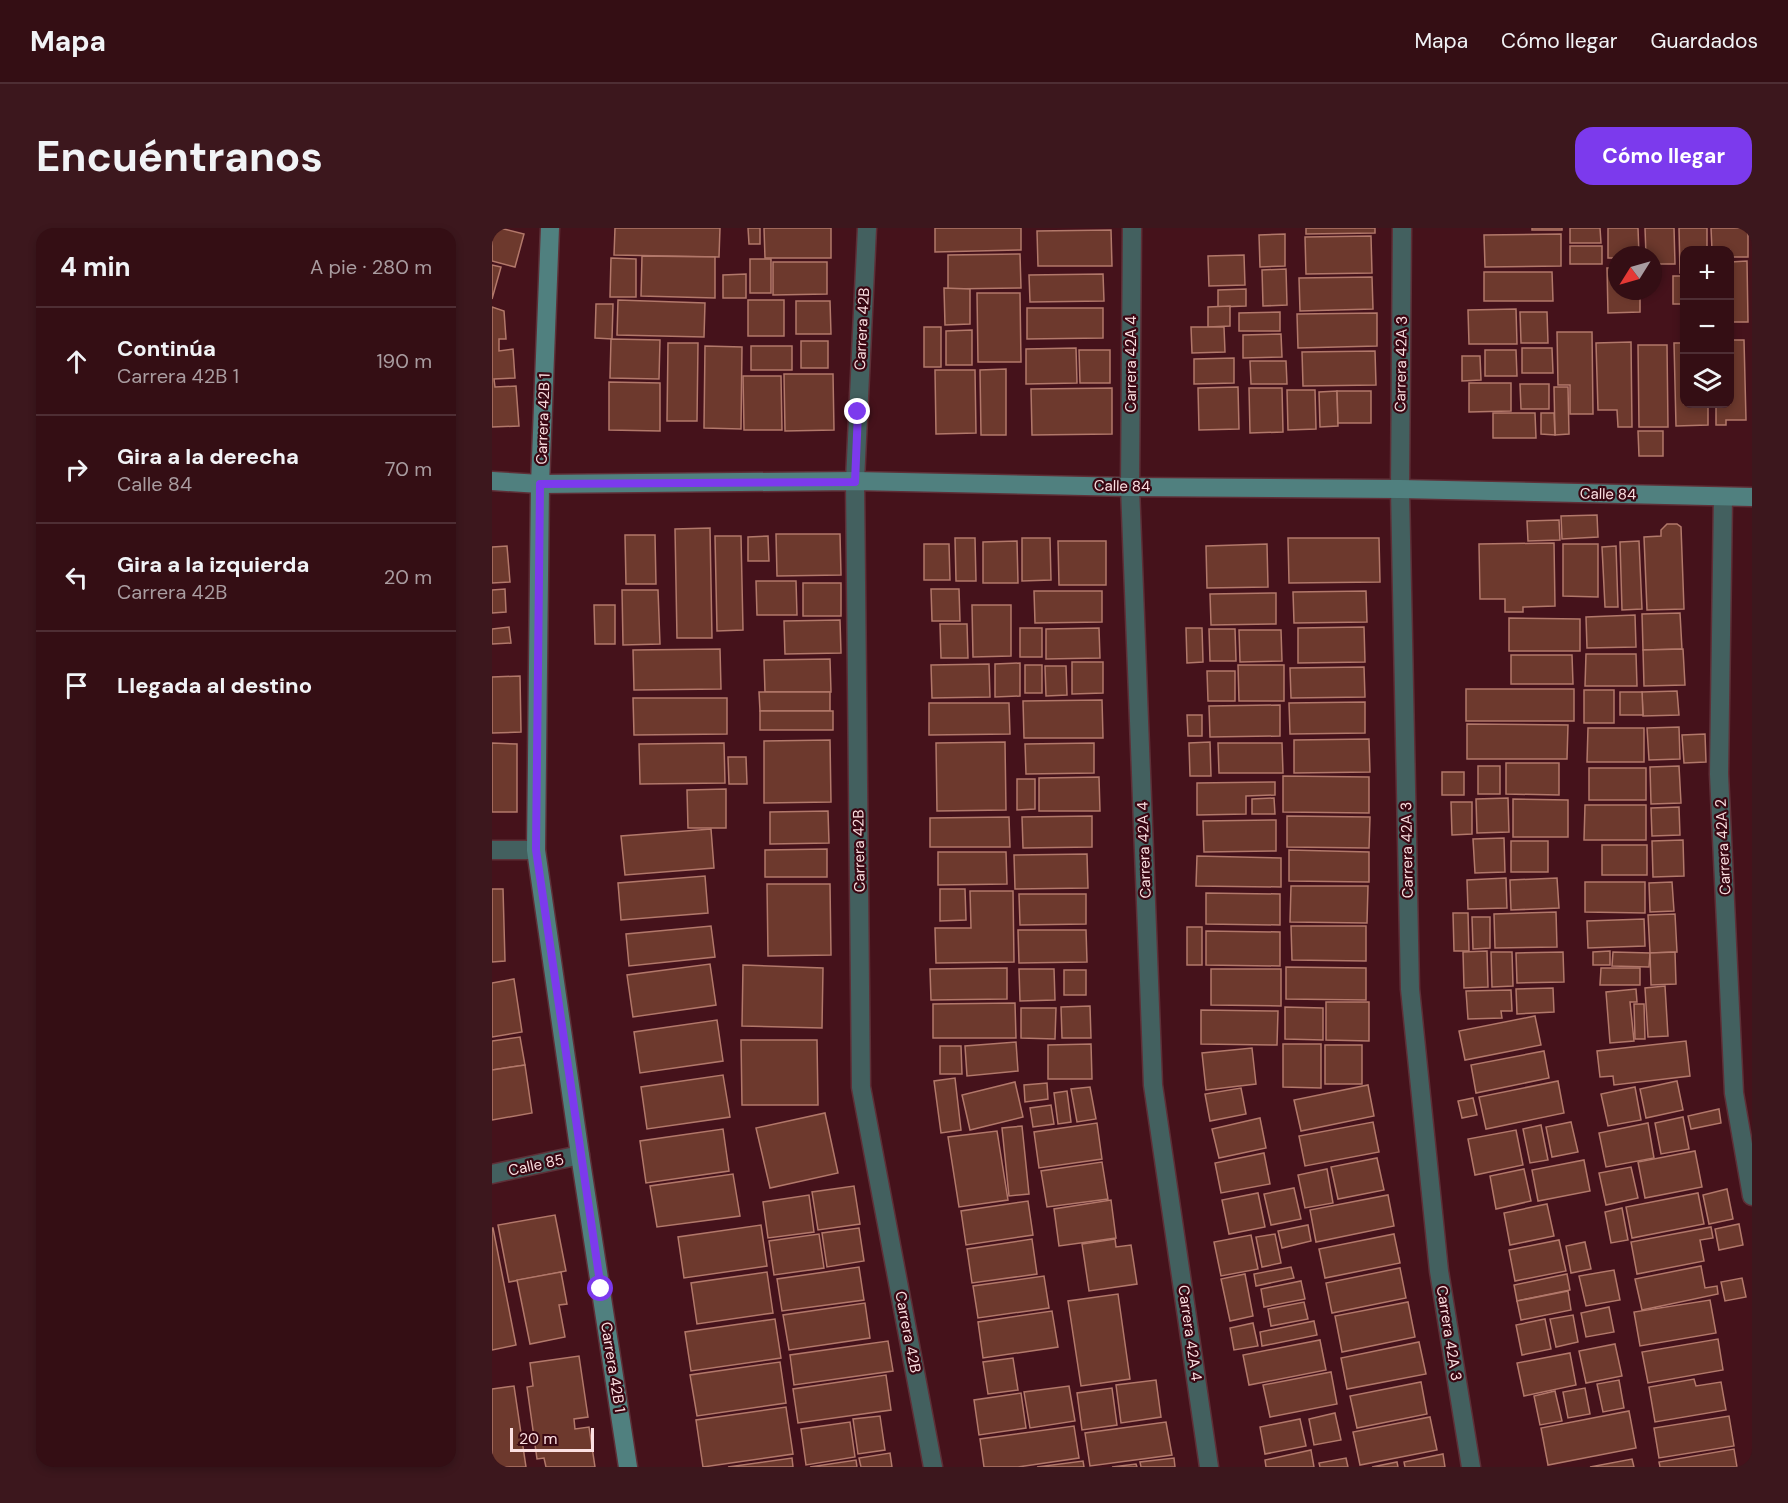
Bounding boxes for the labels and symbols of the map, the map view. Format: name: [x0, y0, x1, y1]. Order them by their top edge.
north arrow: [1608, 246, 1662, 300]
street label: Carrera 42B: [850, 287, 874, 371]
street label: Carrera 42A 4: [1121, 316, 1141, 412]
street label: Carrera 42A 3: [1390, 316, 1412, 412]
street label: Carrera 42B 1: [531, 373, 555, 465]
route end: [844, 398, 870, 424]
street label: Calle 84: [1094, 476, 1150, 496]
street label: Calle 84: [1580, 484, 1636, 504]
street label: Carrera 42A 2: [1710, 798, 1736, 896]
street label: Carrera 42A 4: [1132, 801, 1156, 899]
street label: Carrera 42A 3: [1396, 802, 1418, 898]
street label: Carrera 42B: [848, 809, 870, 893]
street label: Calle 85: [506, 1149, 566, 1181]
route start: [587, 1275, 613, 1301]
street label: Carrera 42A 4: [1173, 1284, 1207, 1382]
street label: Carrera 42A 3: [1432, 1284, 1466, 1382]
street label: Carrera 42B: [890, 1289, 926, 1375]
street label: Carrera 42B 1: [596, 1320, 630, 1414]
scale bar: [510, 1425, 594, 1452]

